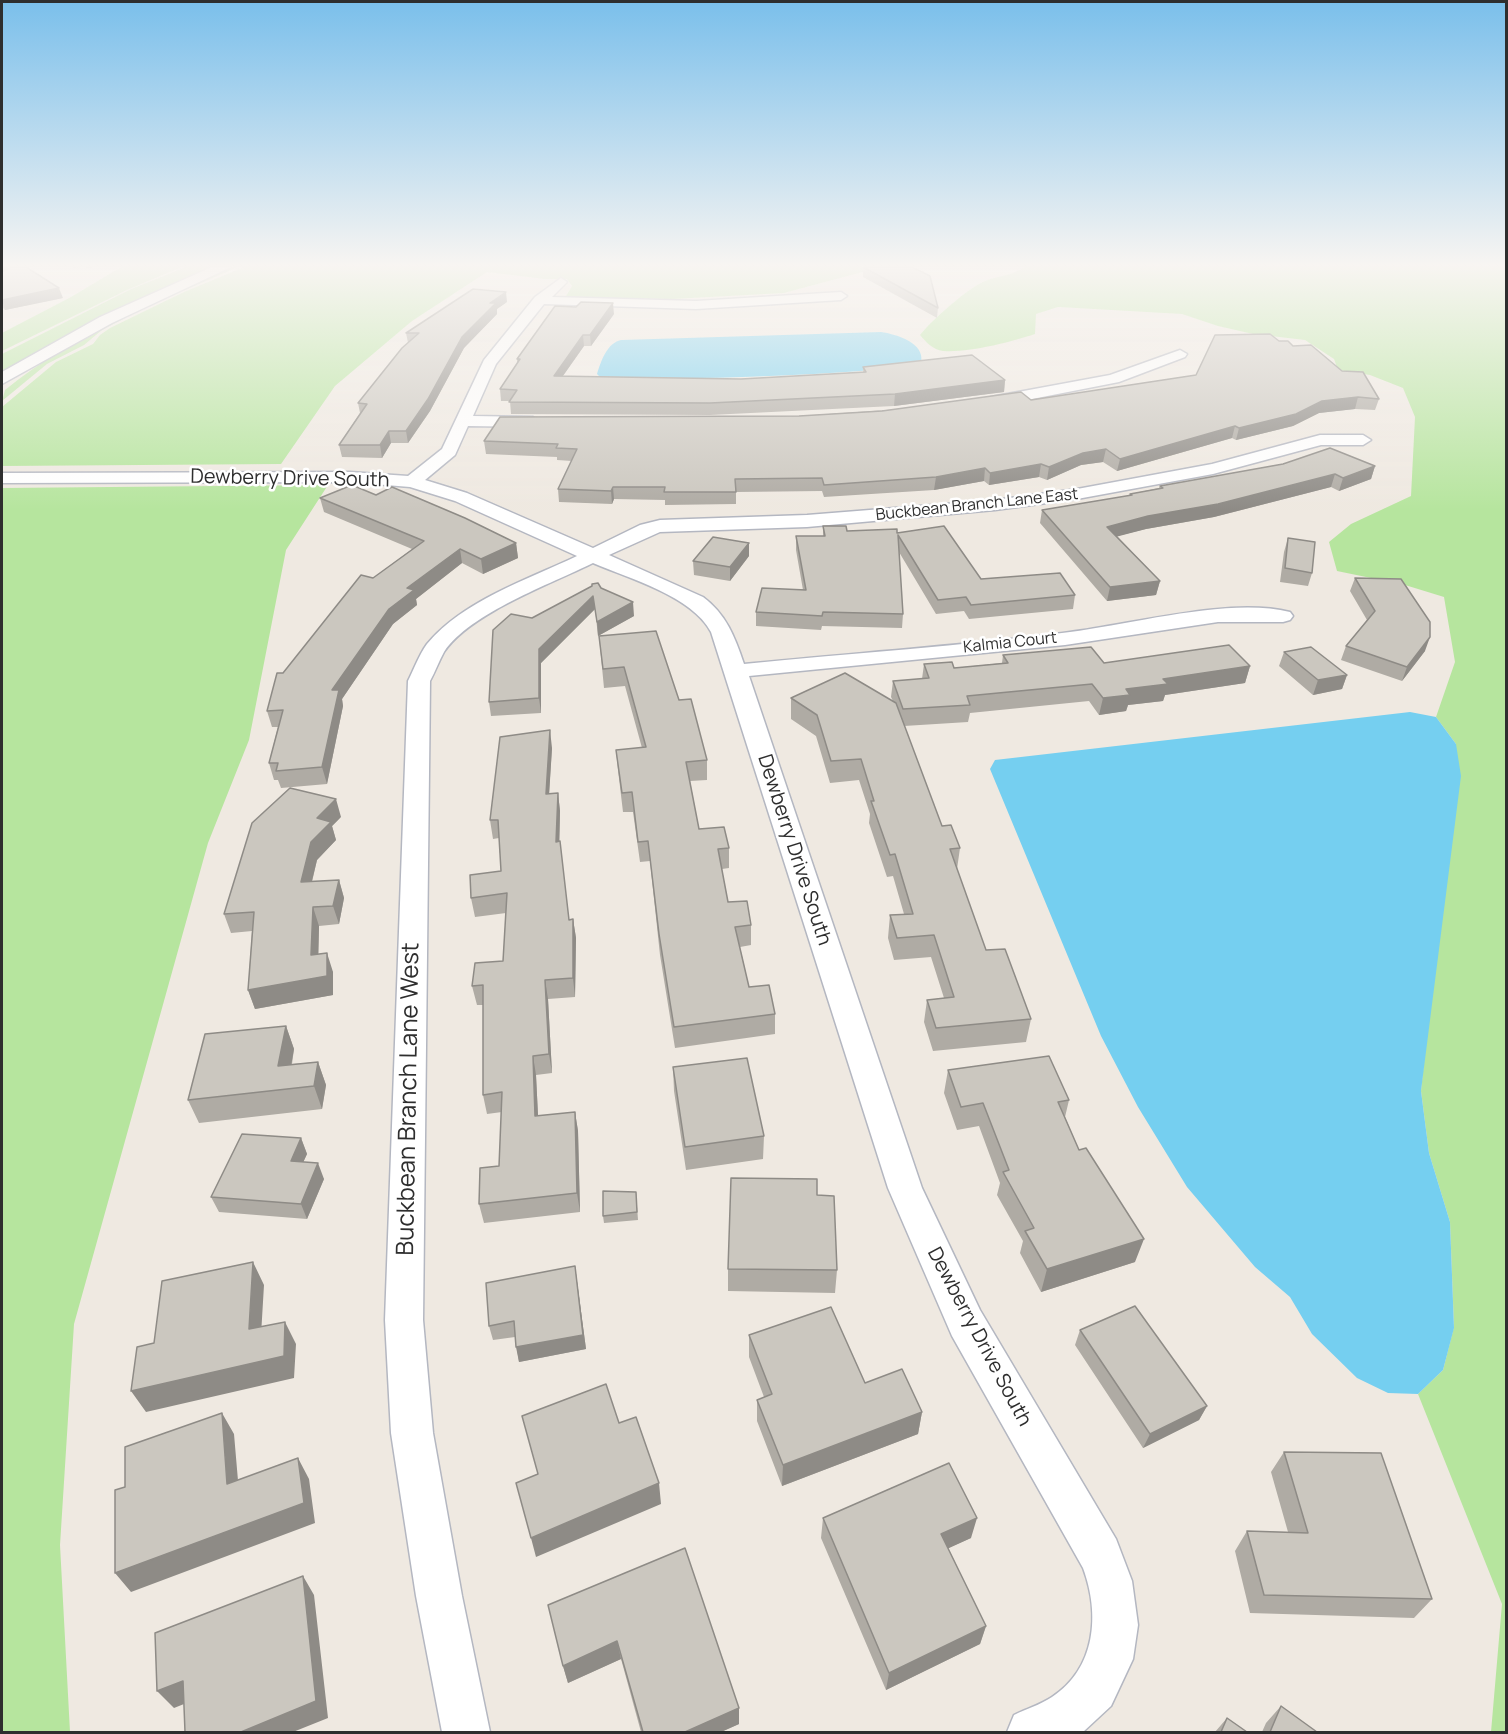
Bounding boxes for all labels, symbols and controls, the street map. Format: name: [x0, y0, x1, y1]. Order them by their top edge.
street label: Dewberry Drive South: [190, 465, 390, 493]
street label: Buckbean Branch Lane East: [875, 485, 1079, 525]
street label: Kalmia Court: [962, 629, 1058, 657]
street label: Dewberry Drive South: [752, 752, 836, 948]
street label: Buckbean Branch Lane West: [392, 942, 426, 1256]
street label: Dewberry Drive South: [922, 1243, 1036, 1431]

